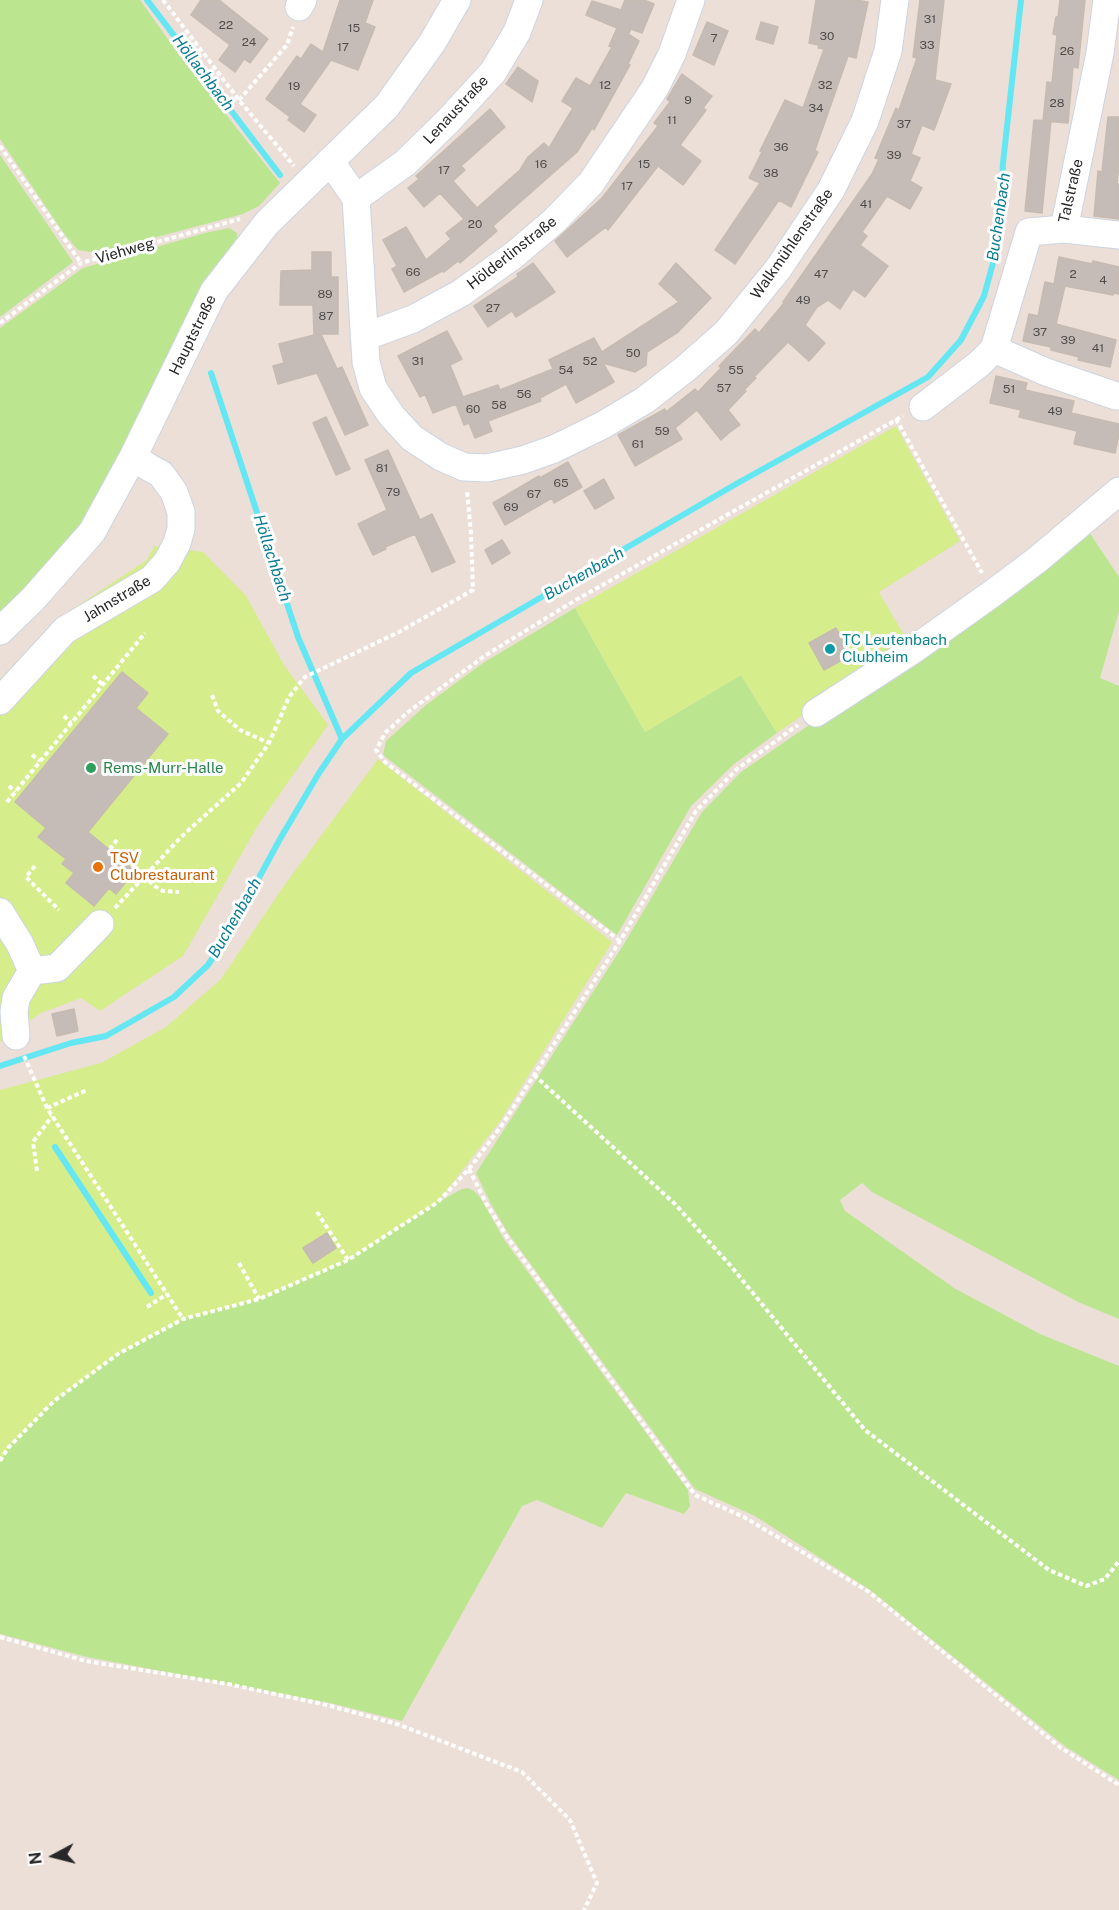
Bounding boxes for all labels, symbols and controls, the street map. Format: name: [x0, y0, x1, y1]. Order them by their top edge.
house number: 31: [924, 12, 936, 26]
house number: 22: [219, 18, 233, 32]
house number: 15: [348, 21, 360, 35]
house number: 30: [820, 29, 834, 43]
water label: Höllachbach: [168, 31, 238, 115]
house number: 7: [710, 31, 718, 45]
house number: 24: [242, 35, 256, 49]
house number: 33: [919, 38, 935, 52]
house number: 17: [337, 40, 349, 54]
house number: 26: [1060, 44, 1074, 58]
street label: Lenaustraße: [420, 72, 492, 148]
house number: 12: [599, 78, 611, 92]
house number: 32: [818, 78, 832, 92]
house number: 19: [288, 79, 300, 93]
house number: 9: [684, 93, 692, 107]
house number: 28: [1050, 96, 1064, 110]
house number: 34: [808, 101, 824, 115]
house number: 11: [667, 113, 677, 127]
house number: 37: [897, 117, 911, 131]
house number: 36: [774, 140, 788, 154]
house number: 39: [887, 148, 901, 162]
house number: 16: [535, 157, 547, 171]
house number: 15: [638, 157, 650, 171]
street label: Talstraße: [1055, 157, 1087, 225]
house number: 17: [438, 163, 450, 177]
house number: 38: [763, 166, 779, 180]
water label: Buchenbach: [983, 171, 1015, 263]
house number: 17: [621, 179, 633, 193]
street label: Walkmühlenstraße: [747, 185, 837, 303]
house number: 41: [860, 197, 872, 211]
street label: Hölderlinstraße: [464, 212, 560, 294]
house number: 20: [468, 217, 482, 231]
street label: Viehweg: [94, 234, 156, 268]
house number: 66: [406, 265, 420, 279]
house number: 47: [814, 267, 828, 281]
house number: 2: [1069, 267, 1077, 281]
house number: 4: [1099, 273, 1107, 287]
house number: 89: [317, 287, 333, 301]
street label: Hauptstraße: [166, 292, 220, 378]
house number: 49: [795, 293, 811, 307]
house number: 27: [486, 301, 500, 315]
house number: 87: [319, 309, 333, 323]
house number: 37: [1033, 325, 1047, 339]
house number: 39: [1061, 333, 1075, 347]
house number: 41: [1092, 341, 1104, 355]
house number: 50: [625, 346, 641, 360]
house number: 31: [412, 354, 424, 368]
house number: 52: [583, 354, 597, 368]
house number: 54: [558, 363, 574, 377]
house number: 55: [728, 363, 744, 377]
house number: 57: [717, 381, 731, 395]
house number: 51: [1003, 382, 1015, 396]
house number: 56: [516, 387, 532, 401]
house number: 58: [491, 398, 507, 412]
house number: 60: [466, 402, 480, 416]
house number: 49: [1047, 404, 1063, 418]
house number: 59: [654, 424, 670, 438]
house number: 61: [632, 437, 644, 451]
house number: 81: [376, 461, 388, 475]
house number: 65: [553, 476, 569, 490]
house number: 79: [386, 485, 400, 499]
house number: 67: [527, 487, 541, 501]
house number: 69: [504, 500, 518, 514]
water label: Höllachbach: [249, 512, 295, 604]
water label: Buchenbach: [541, 543, 627, 605]
street label: Jahnstraße: [80, 572, 154, 626]
place label: TC Leutenbach Clubheim: [842, 631, 947, 666]
marker: TC Leutenbach Clubheim: [823, 642, 837, 656]
place label: Rems-Murr-Halle: [103, 759, 224, 777]
marker: Rems-Murr-Halle: [84, 761, 98, 775]
place label: TSV Clubrestaurant: [110, 849, 215, 884]
marker: TSV Clubrestaurant: [91, 860, 105, 874]
water label: Buchenbach: [204, 875, 266, 961]
north arrow: [24, 1826, 84, 1886]
text: N: [25, 1851, 46, 1866]

